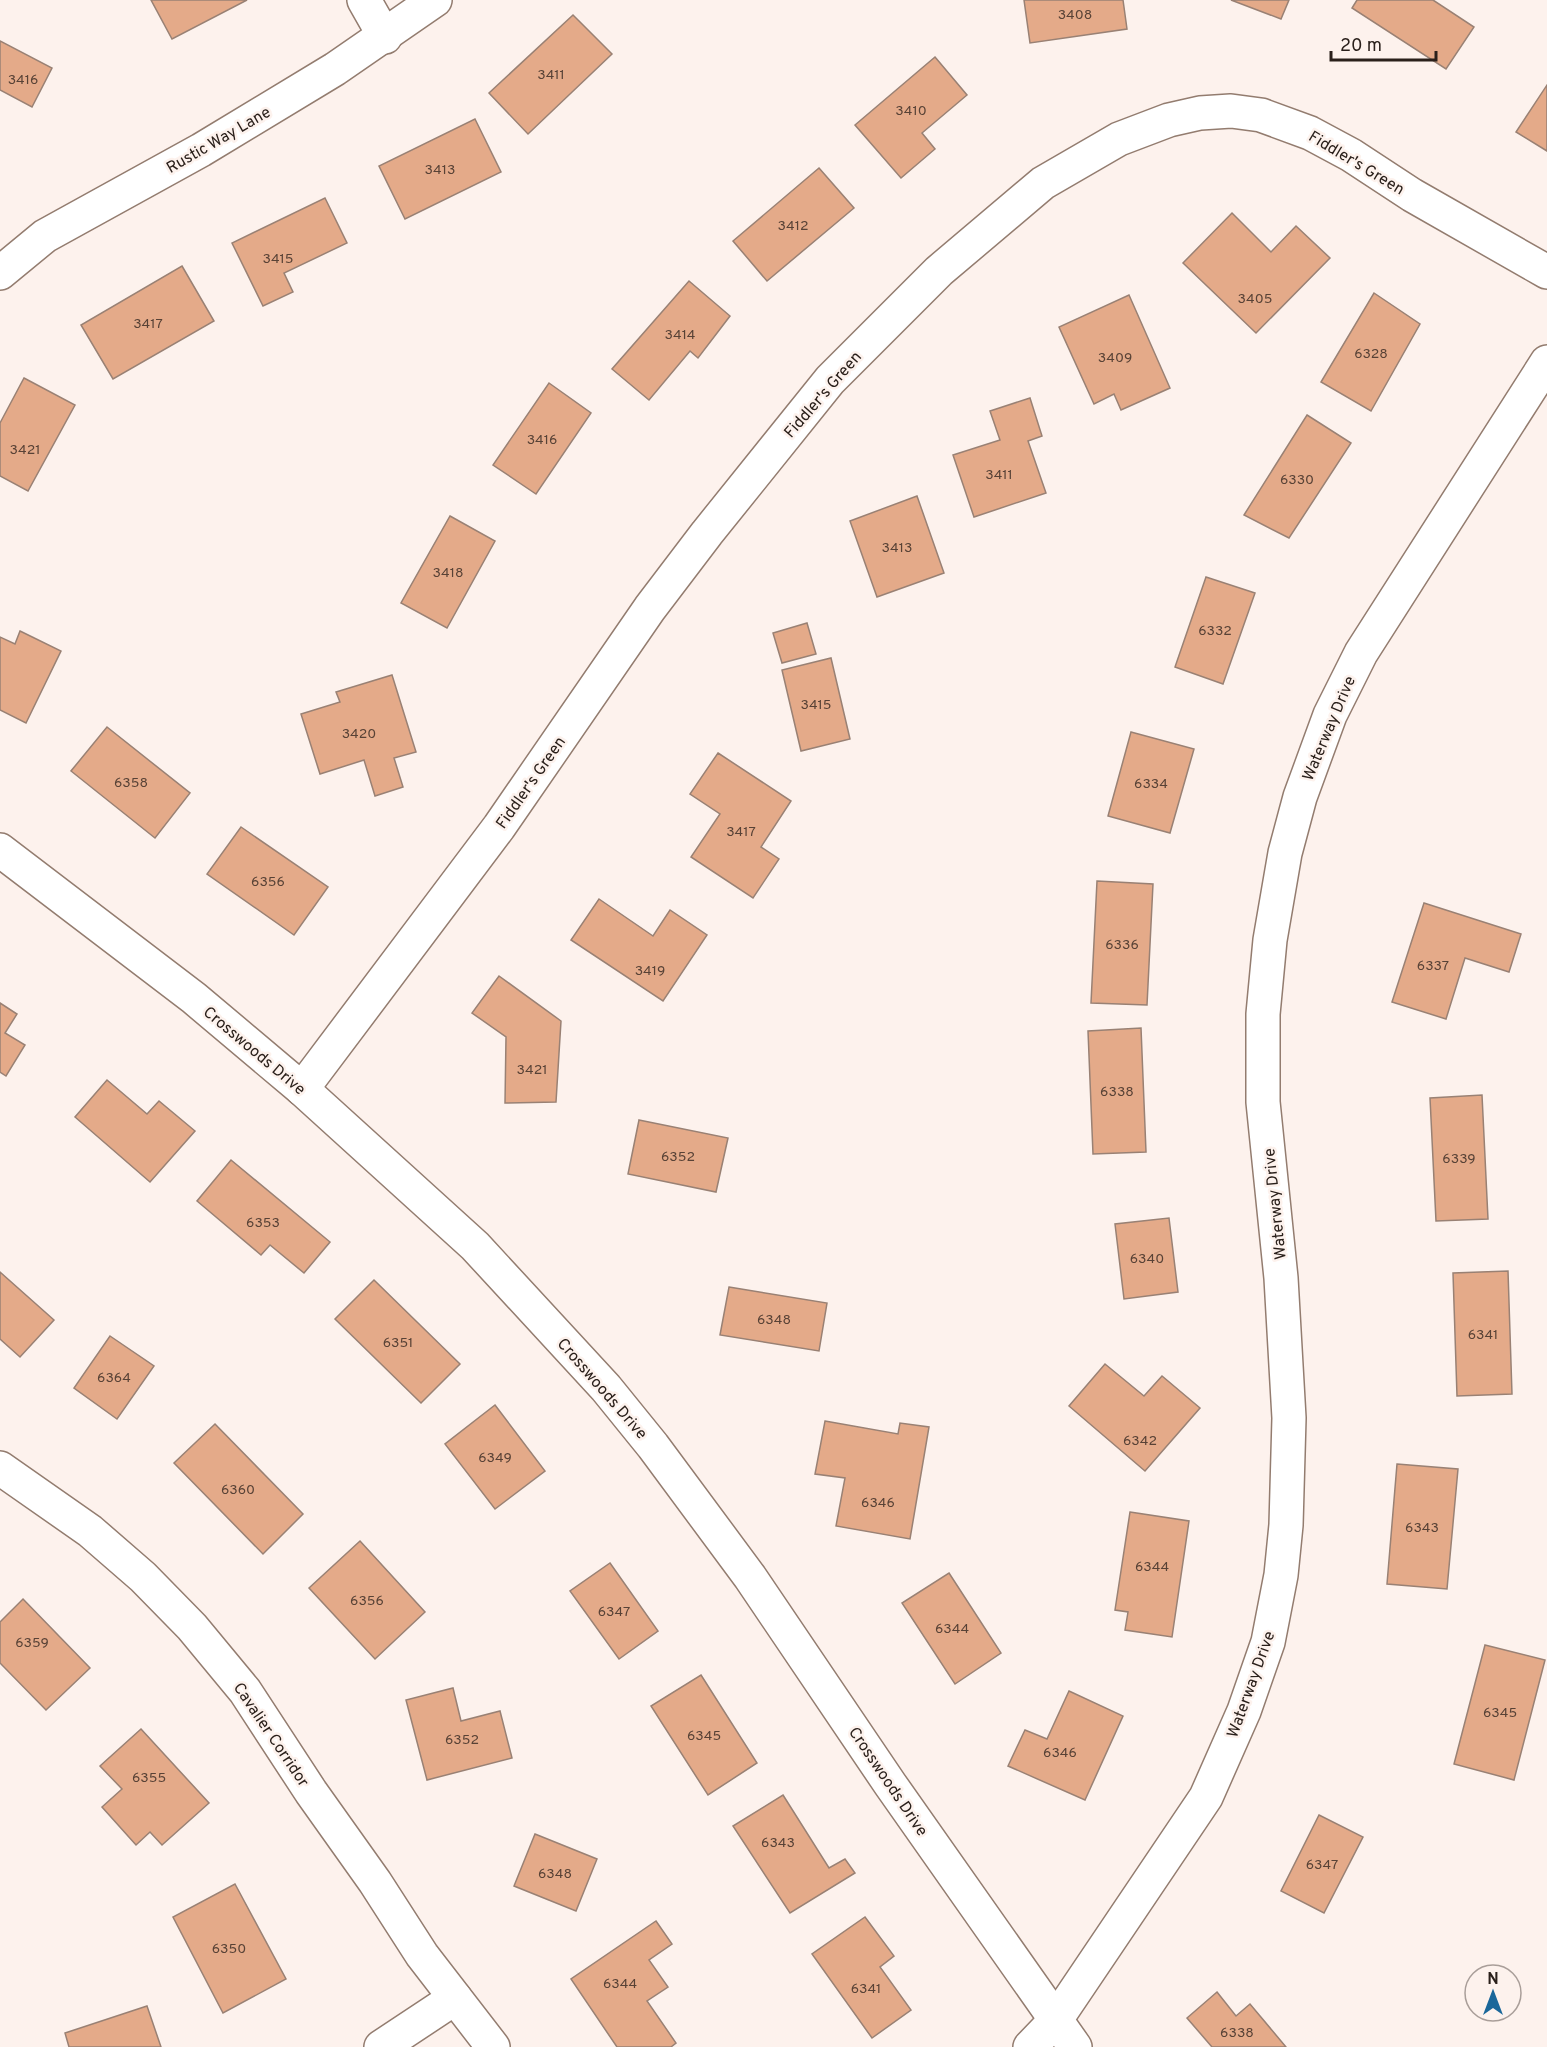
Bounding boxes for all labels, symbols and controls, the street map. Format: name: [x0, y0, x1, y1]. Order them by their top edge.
house number: 3408: [1058, 7, 1092, 24]
scale bar: [1331, 24, 1436, 62]
text: 20 m: [1340, 35, 1382, 58]
house number: 3411: [537, 67, 565, 84]
house number: 3416: [8, 72, 38, 89]
street label: Rustic Way Lane: [163, 103, 275, 179]
house number: 3410: [895, 103, 927, 120]
street label: Fiddler's Green: [1304, 127, 1408, 200]
house number: 3413: [425, 162, 455, 179]
house number: 3412: [778, 218, 808, 235]
house number: 3415: [262, 251, 294, 268]
house number: 3405: [1238, 291, 1272, 308]
house number: 3417: [133, 316, 163, 333]
house number: 3414: [665, 327, 695, 344]
house number: 6328: [1354, 346, 1388, 363]
street label: Fiddler's Green: [780, 348, 867, 443]
house number: 3409: [1098, 350, 1132, 367]
house number: 3416: [527, 432, 557, 449]
house number: 3421: [10, 442, 40, 459]
house number: 3411: [985, 467, 1013, 484]
house number: 6330: [1280, 472, 1314, 489]
house number: 3413: [882, 540, 912, 557]
house number: 3418: [433, 565, 463, 582]
house number: 6332: [1198, 623, 1232, 640]
street label: Waterway Drive: [1299, 673, 1361, 784]
house number: 3415: [800, 697, 832, 714]
house number: 3420: [342, 726, 376, 743]
street label: Fiddler's Green: [492, 733, 571, 833]
house number: 6358: [114, 775, 148, 792]
house number: 6334: [1134, 776, 1168, 793]
house number: 3417: [726, 824, 756, 841]
house number: 6356: [251, 874, 285, 891]
house number: 6336: [1105, 937, 1139, 954]
house number: 6337: [1417, 958, 1449, 975]
house number: 3419: [635, 963, 665, 980]
street label: Crosswoods Drive: [198, 1003, 309, 1100]
house number: 3421: [517, 1062, 547, 1079]
house number: 6338: [1100, 1084, 1134, 1101]
street label: Waterway Drive: [1260, 1147, 1292, 1260]
house number: 6352: [661, 1149, 695, 1166]
house number: 6339: [1442, 1151, 1476, 1168]
house number: 6353: [246, 1215, 280, 1232]
house number: 6340: [1130, 1251, 1164, 1268]
house number: 6348: [757, 1312, 791, 1329]
house number: 6341: [1468, 1327, 1498, 1344]
house number: 6351: [383, 1335, 413, 1352]
street label: Crosswoods Drive: [552, 1335, 651, 1444]
house number: 6364: [97, 1370, 131, 1387]
house number: 6342: [1123, 1433, 1157, 1450]
house number: 6349: [478, 1450, 512, 1467]
house number: 6360: [221, 1482, 255, 1499]
house number: 6346: [861, 1495, 895, 1512]
house number: 6343: [1405, 1520, 1439, 1537]
house number: 6344: [1135, 1559, 1169, 1576]
house number: 6356: [350, 1593, 384, 1610]
house number: 6347: [598, 1604, 630, 1621]
house number: 6344: [935, 1621, 969, 1638]
street label: Waterway Drive: [1223, 1629, 1280, 1741]
house number: 6359: [15, 1635, 49, 1652]
street label: Cavalier Corridor: [228, 1679, 313, 1791]
house number: 6345: [1483, 1705, 1517, 1722]
street label: Crosswoods Drive: [843, 1724, 931, 1841]
house number: 6345: [687, 1728, 721, 1745]
house number: 6352: [445, 1732, 479, 1749]
house number: 6346: [1043, 1745, 1077, 1762]
house number: 6355: [132, 1770, 166, 1787]
house number: 6343: [761, 1835, 795, 1852]
house number: 6347: [1306, 1857, 1338, 1874]
house number: 6348: [538, 1866, 572, 1883]
house number: 6350: [212, 1941, 246, 1958]
north arrow: [1463, 1963, 1523, 2023]
text: N: [1487, 1970, 1499, 1990]
house number: 6344: [603, 1976, 637, 1993]
house number: 6341: [851, 1981, 881, 1998]
house number: 6338: [1220, 2025, 1254, 2042]

